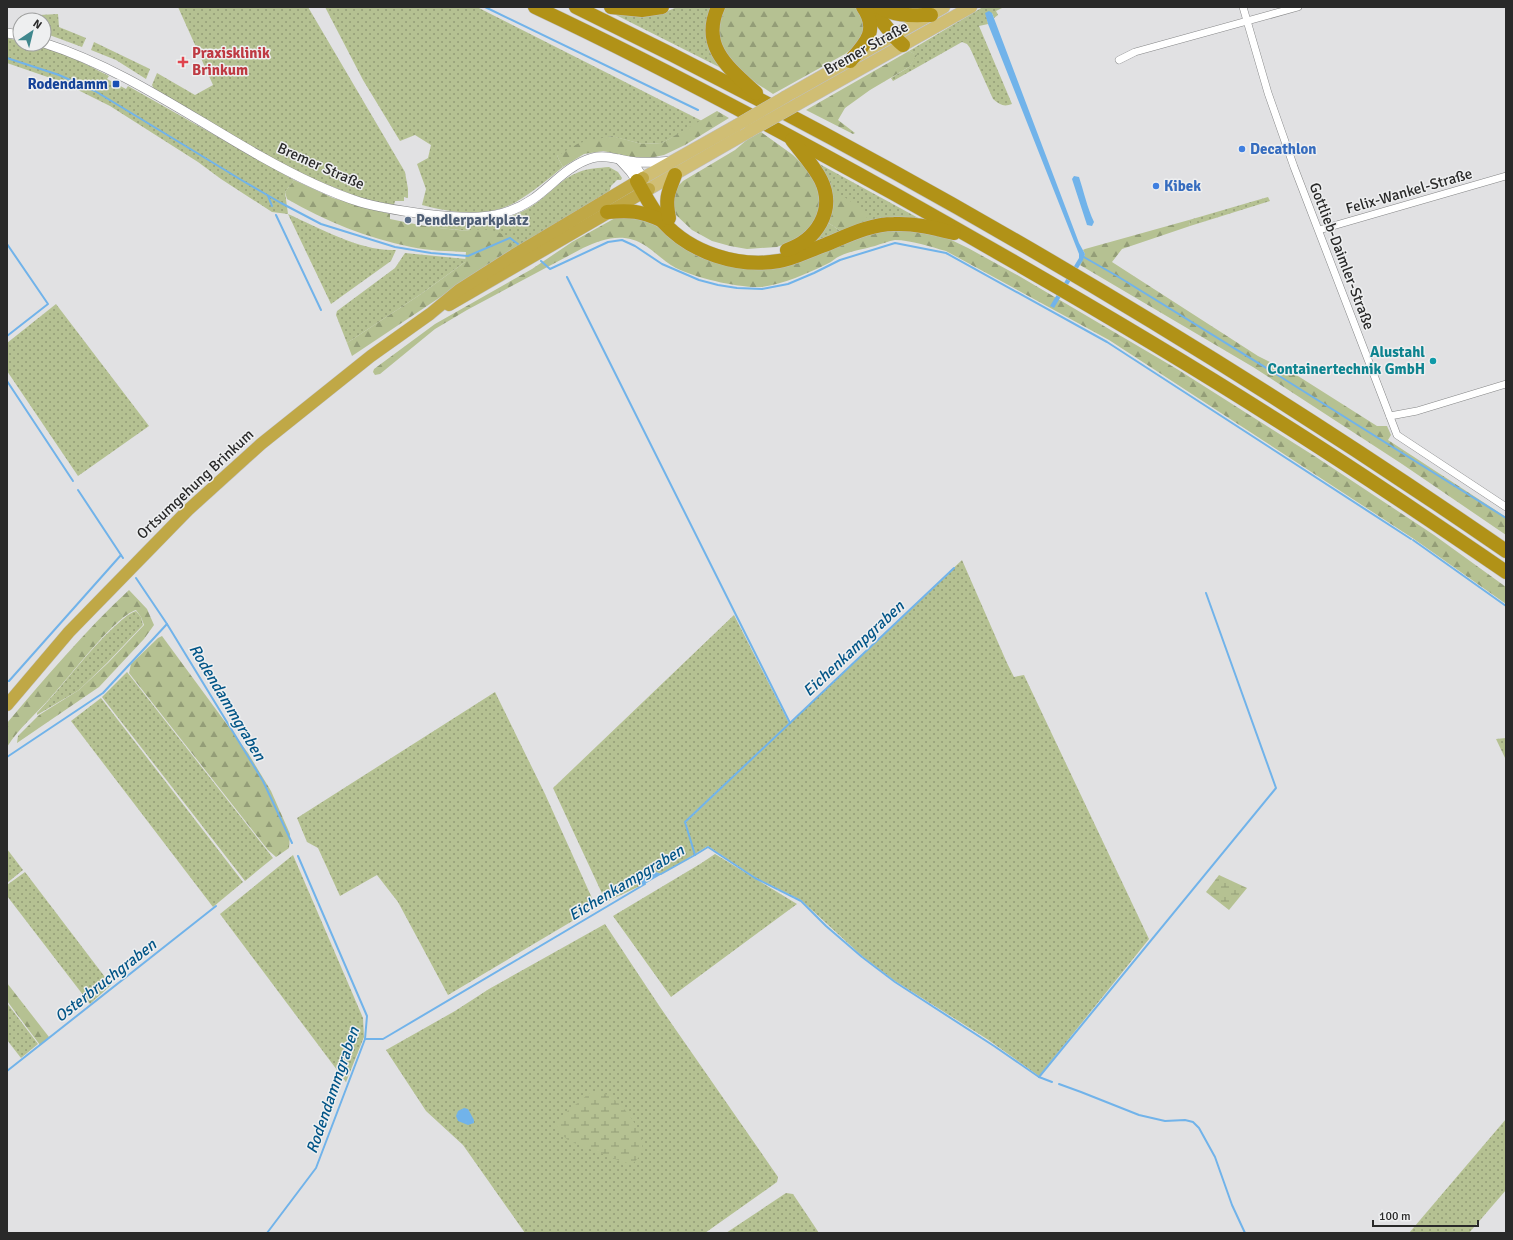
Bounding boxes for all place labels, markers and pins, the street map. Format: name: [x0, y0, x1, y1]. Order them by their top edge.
place label: Praxisklinik Brinkum: [192, 44, 270, 79]
marker: Praxisklinik Brinkum: [177, 56, 189, 68]
place label: Rodendamm: [27, 75, 108, 93]
marker: Rodendamm: [111, 79, 121, 89]
place label: Decathlon: [1250, 140, 1317, 158]
marker: Decathlon: [1237, 144, 1247, 154]
place label: Kibek: [1164, 177, 1201, 195]
marker: Kibek: [1151, 181, 1161, 191]
place label: Pendlerparkplatz: [416, 211, 529, 229]
marker: Pendlerparkplatz: [403, 215, 413, 225]
place label: Alustahl Containertechnik GmbH: [1268, 343, 1425, 378]
marker: Alustahl Containertechnik GmbH: [1428, 356, 1438, 366]

